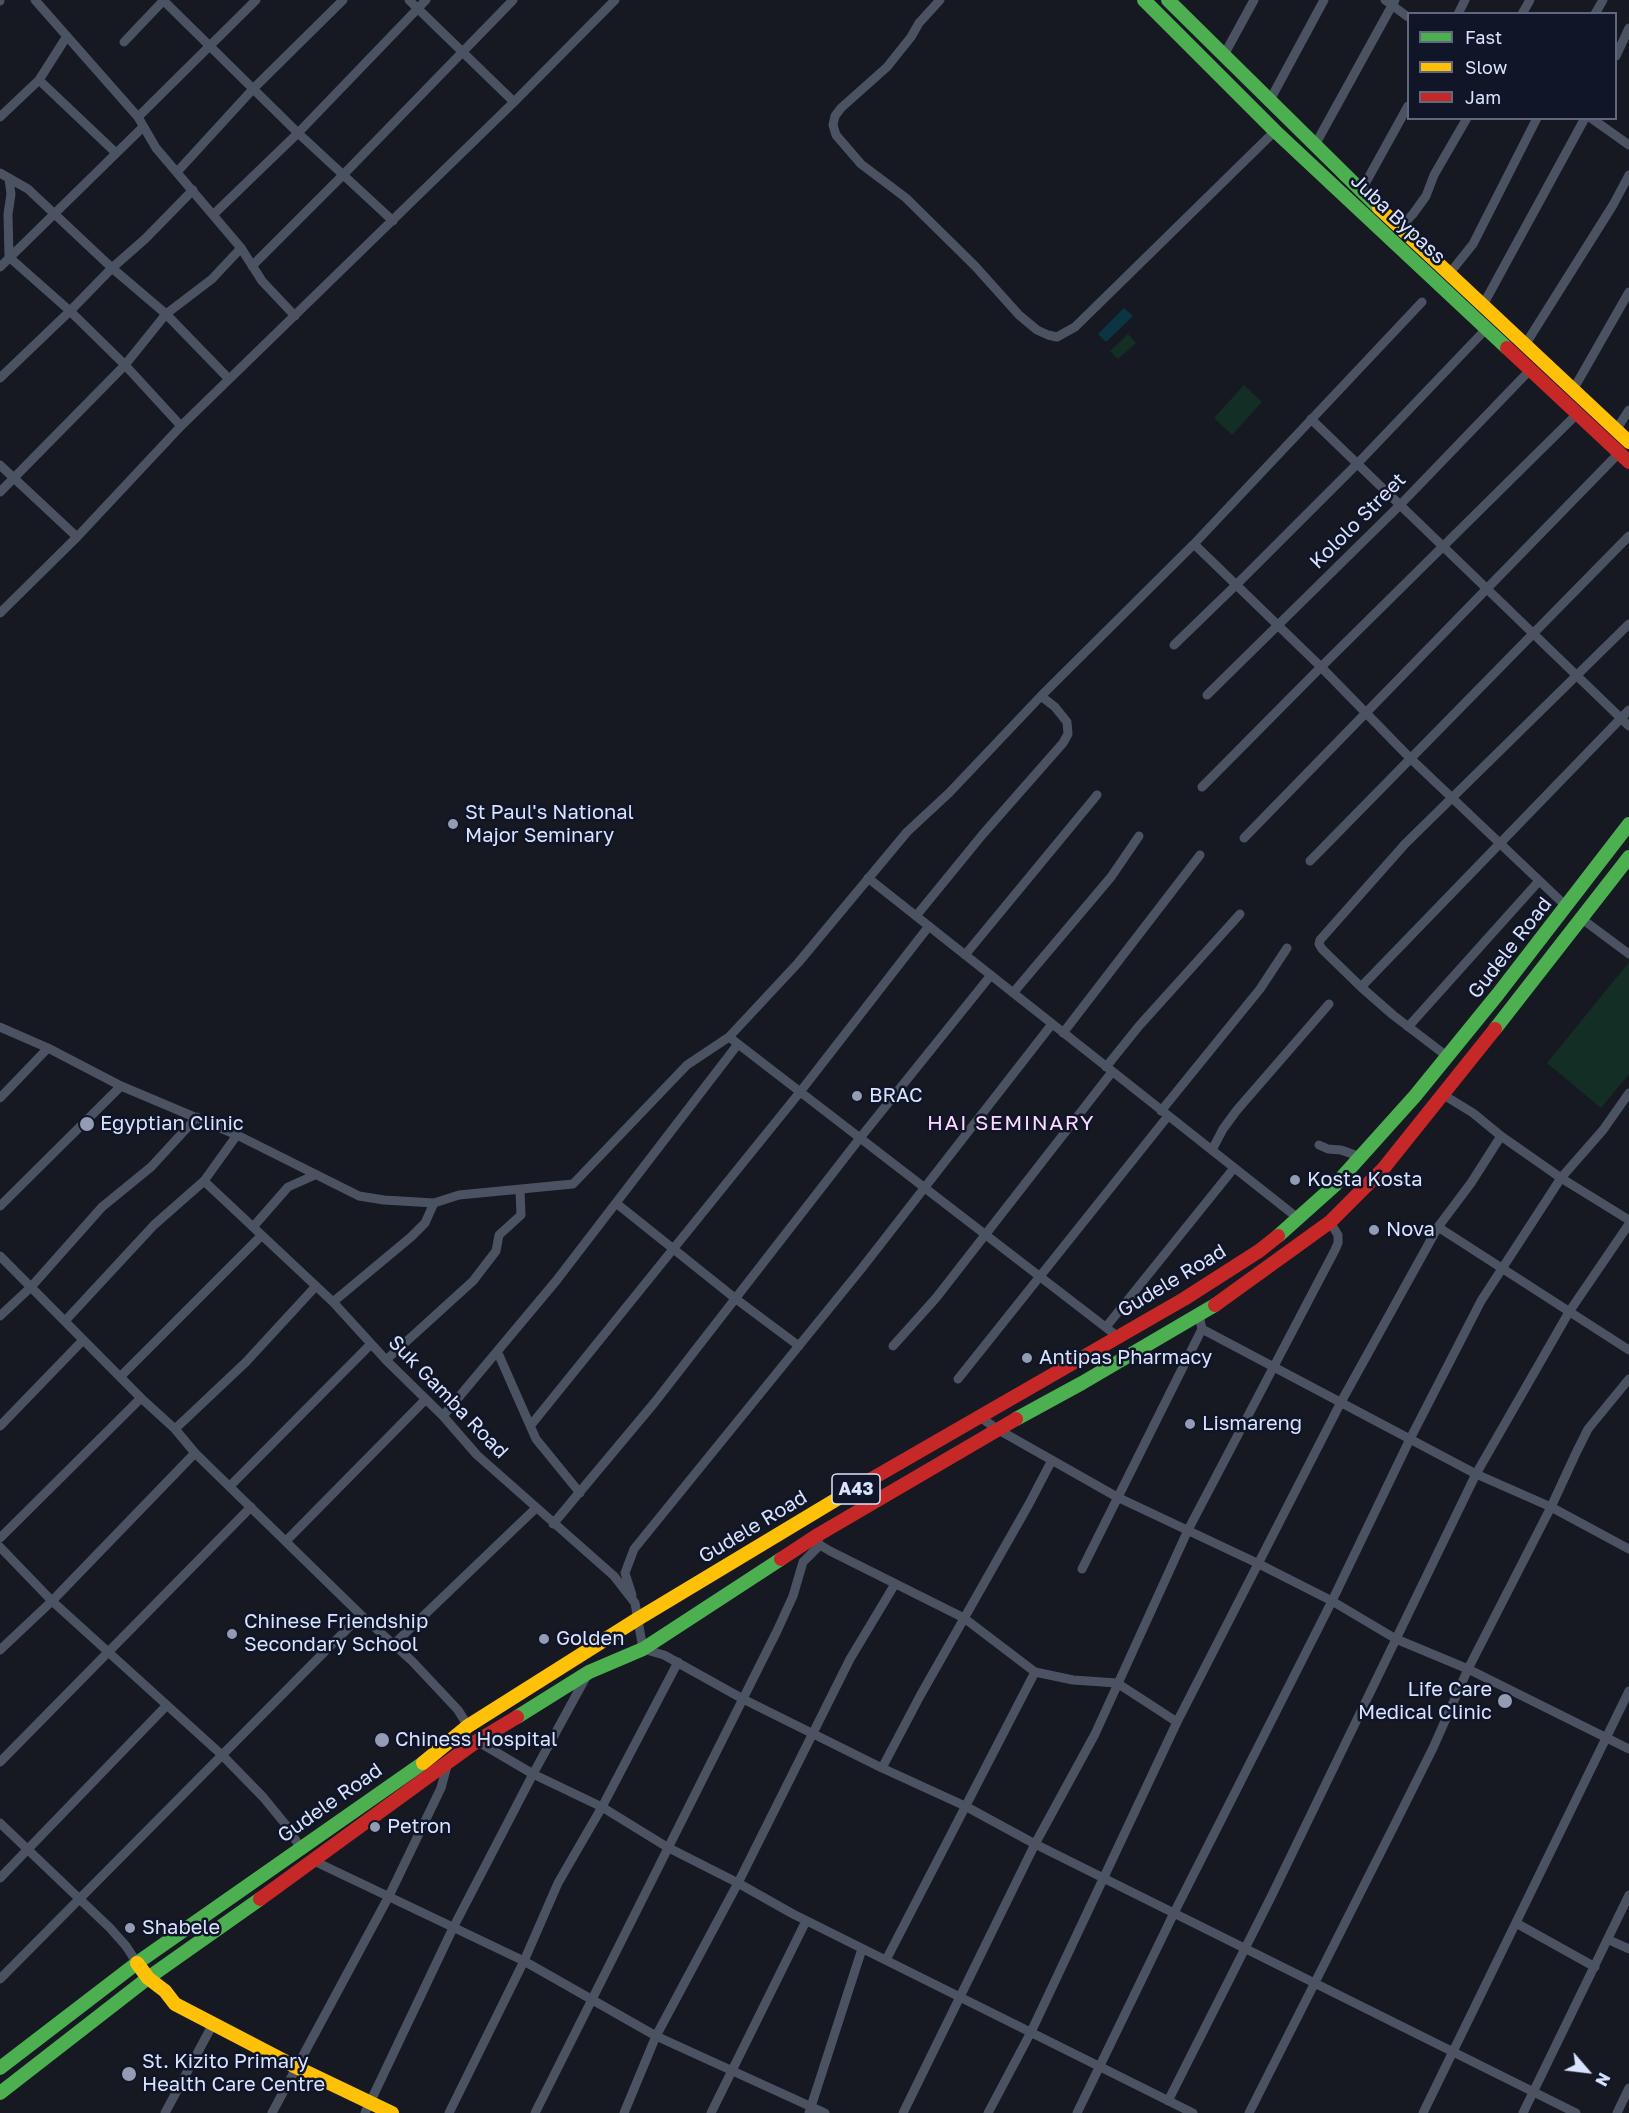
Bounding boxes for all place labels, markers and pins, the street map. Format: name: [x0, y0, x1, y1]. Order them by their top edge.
place label: St Paul's National Major Seminary: [465, 801, 634, 848]
marker: St Paul's National Major Seminary: [446, 817, 460, 831]
place label: BRAC: [869, 1084, 923, 1108]
marker: BRAC: [850, 1089, 864, 1103]
place label: Egyptian Clinic: [100, 1112, 244, 1136]
marker: Egyptian Clinic: [78, 1115, 96, 1133]
place label: Kosta Kosta: [1307, 1168, 1423, 1192]
marker: Kosta Kosta: [1288, 1173, 1302, 1187]
place label: Nova: [1386, 1218, 1435, 1242]
marker: Nova: [1367, 1223, 1381, 1237]
place label: Antipas Pharmacy: [1039, 1346, 1212, 1370]
marker: Antipas Pharmacy: [1020, 1351, 1034, 1365]
place label: Lismareng: [1202, 1412, 1302, 1436]
marker: Lismareng: [1183, 1417, 1197, 1431]
place label: Chinese Friendship Secondary School: [244, 1610, 428, 1657]
marker: Chinese Friendship Secondary School: [225, 1627, 239, 1641]
place label: Golden: [556, 1627, 624, 1651]
marker: Golden: [537, 1632, 551, 1646]
place label: Life Care Medical Clinic: [1358, 1678, 1492, 1725]
marker: Life Care Medical Clinic: [1496, 1692, 1514, 1710]
place label: Chiness Hospital: [395, 1728, 558, 1752]
marker: Chiness Hospital: [373, 1731, 391, 1749]
place label: Petron: [387, 1815, 451, 1839]
marker: Petron: [368, 1820, 382, 1834]
place label: Shabele: [142, 1916, 220, 1940]
marker: Shabele: [123, 1921, 137, 1935]
place label: St. Kizito Primary Health Care Centre: [142, 2050, 325, 2097]
marker: St. Kizito Primary Health Care Centre: [120, 2065, 138, 2083]

